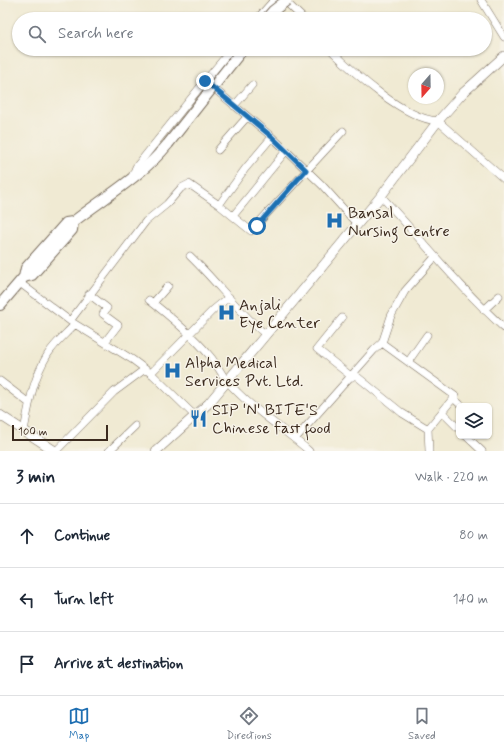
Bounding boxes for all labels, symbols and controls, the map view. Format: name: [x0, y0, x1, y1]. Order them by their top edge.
search box: [12, 12, 492, 56]
icon: search: [26, 23, 48, 45]
text: Search here: [58, 24, 134, 44]
north arrow: [408, 68, 444, 104]
route end: [196, 72, 214, 90]
place label: Bansal Nursing Centre: [348, 203, 450, 243]
hospital icon: Bansal Nursing Centre: [325, 211, 345, 231]
route start: [248, 217, 266, 235]
place label: Anjali Eye Center: [239, 295, 320, 334]
hospital icon: Anjali Eye Center: [216, 303, 236, 323]
place label: Alpha Medical Services Pvt. Ltd.: [185, 353, 303, 392]
hospital icon: Alpha Medical Services Pvt. Ltd.: [162, 361, 182, 381]
place label: SIP 'N' BITE'S Chinese fast food: [212, 400, 331, 441]
map controls: [456, 403, 492, 439]
button: layers: [456, 403, 492, 439]
restaurant icon: SIP 'N' BITE'S Chinese fast food: [189, 408, 209, 428]
scale bar: [12, 423, 108, 442]
text: 100 m: [18, 425, 48, 439]
text: 3 min: [16, 466, 55, 488]
text: Walk · 220 m: [415, 469, 488, 486]
icon: ahead: [16, 525, 38, 547]
text: Continue: [54, 526, 110, 546]
text: 80 m: [459, 527, 488, 544]
icon: left: [16, 589, 38, 611]
text: Turn left: [54, 590, 114, 610]
text: 140 m: [453, 591, 488, 608]
icon: arrive: [16, 653, 38, 675]
text: Arrive at destination: [54, 654, 183, 674]
tab: Map: [68, 705, 90, 743]
tab: Directions: [226, 705, 272, 743]
tab: Saved: [408, 705, 436, 743]

